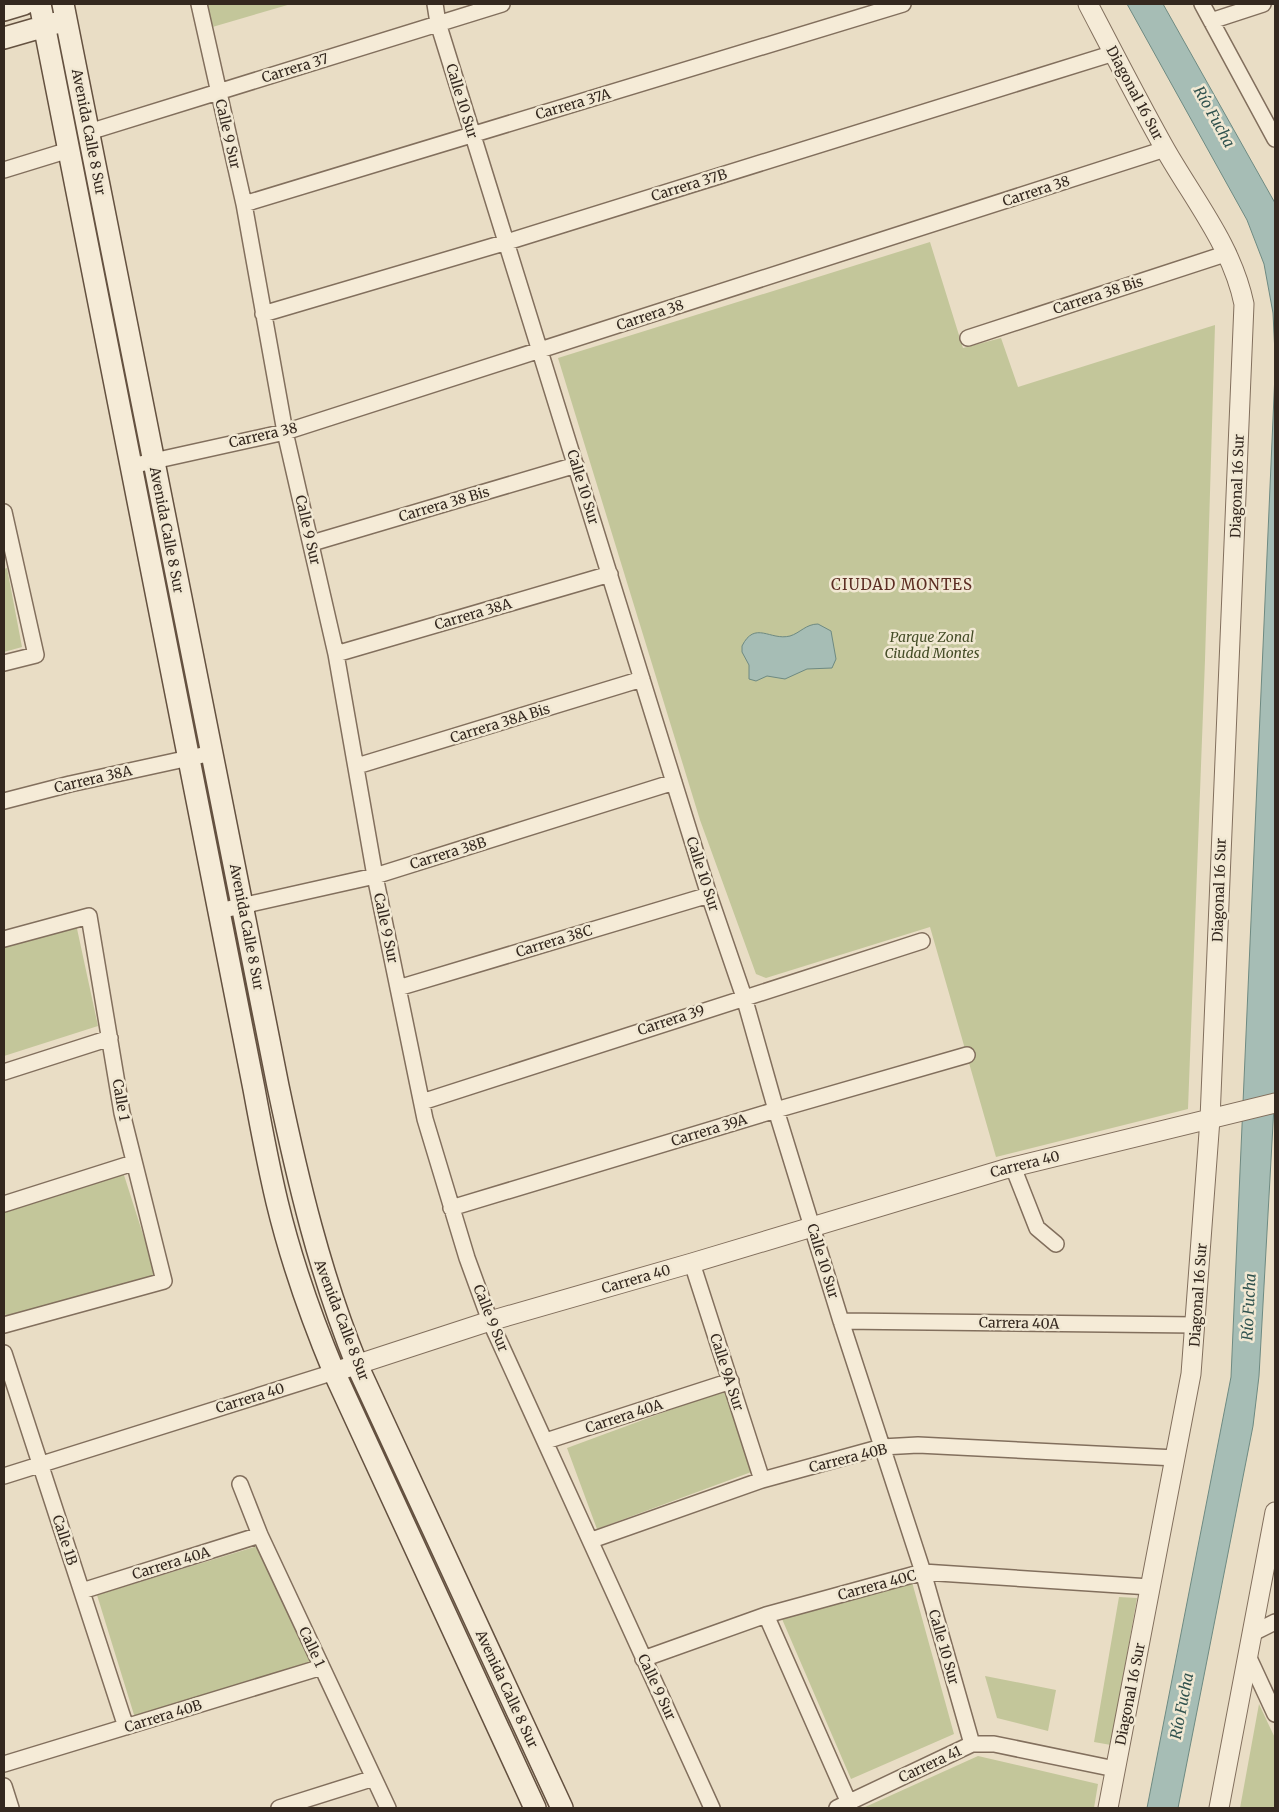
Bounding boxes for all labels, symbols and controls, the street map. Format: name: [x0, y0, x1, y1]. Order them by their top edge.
street label: Diagonal 16 Sur: [1103, 43, 1167, 143]
street label: Carrera 37: [259, 49, 331, 87]
street label: Calle 10 Sur: [442, 61, 482, 141]
street label: Avenida Calle 8 Sur: [68, 66, 110, 197]
water label: Río Fucha: [1190, 83, 1239, 151]
street label: Carrera 37A: [533, 85, 613, 123]
street label: Calle 9 Sur: [211, 97, 245, 171]
street label: Carrera 37B: [649, 165, 729, 205]
street label: Carrera 38: [1000, 172, 1072, 210]
street label: Carrera 38 Bis: [1051, 272, 1145, 318]
street label: Carrera 38: [614, 296, 686, 334]
street label: Carrera 38: [227, 418, 299, 452]
street label: Diagonal 16 Sur: [1226, 434, 1248, 538]
street label: Calle 10 Sur: [563, 447, 603, 527]
street label: Avenida Calle 8 Sur: [146, 464, 188, 595]
street label: Carrera 38 Bis: [397, 482, 492, 526]
street label: Calle 9 Sur: [291, 493, 325, 567]
district label: CIUDAD MONTES: [831, 575, 973, 594]
street label: Carrera 38A: [432, 594, 514, 634]
park label: Parque Zonal Ciudad Montes: [884, 628, 980, 662]
street label: Carrera 38A Bis: [448, 699, 552, 747]
street label: Carrera 38A: [52, 761, 134, 797]
street label: Carrera 38B: [408, 833, 488, 873]
street label: Calle 10 Sur: [682, 834, 724, 914]
street label: Diagonal 16 Sur: [1208, 838, 1230, 942]
street label: Avenida Calle 8 Sur: [226, 861, 268, 992]
street label: Calle 9 Sur: [370, 891, 402, 965]
street label: Carrera 38C: [514, 921, 594, 961]
street label: Carrera 39: [635, 1001, 707, 1039]
street label: Calle 1: [108, 1078, 134, 1122]
street label: Carrera 39A: [669, 1110, 749, 1150]
street label: Carrera 40: [988, 1147, 1062, 1181]
street label: Calle 10 Sur: [803, 1221, 843, 1301]
street label: Diagonal 16 Sur: [1185, 1242, 1211, 1348]
street label: Avenida Calle 8 Sur: [310, 1256, 373, 1383]
street label: Carrera 40: [599, 1261, 673, 1297]
water label: Río Fucha: [1237, 1273, 1260, 1341]
street label: Calle 9 Sur: [469, 1282, 513, 1354]
street label: Carrera 40A: [979, 1313, 1059, 1333]
street label: Calle 9A Sur: [706, 1331, 748, 1413]
street label: Carrera 40: [214, 1379, 286, 1417]
street label: Carrera 40A: [583, 1395, 665, 1437]
street label: Carrera 40B: [807, 1440, 889, 1476]
street label: Calle 1B: [48, 1513, 82, 1567]
street label: Carrera 40A: [130, 1543, 212, 1583]
street label: Carrera 40C: [836, 1566, 918, 1604]
street label: Calle 10 Sur: [925, 1607, 963, 1687]
street label: Calle 1: [295, 1624, 329, 1670]
street label: Avenida Calle 8 Sur: [471, 1626, 542, 1751]
street label: Diagonal 16 Sur: [1111, 1641, 1149, 1747]
street label: Calle 9 Sur: [634, 1651, 680, 1723]
water label: Río Fucha: [1166, 1671, 1197, 1741]
street label: Carrera 40B: [122, 1696, 204, 1736]
street label: Carrera 41: [896, 1742, 964, 1786]

